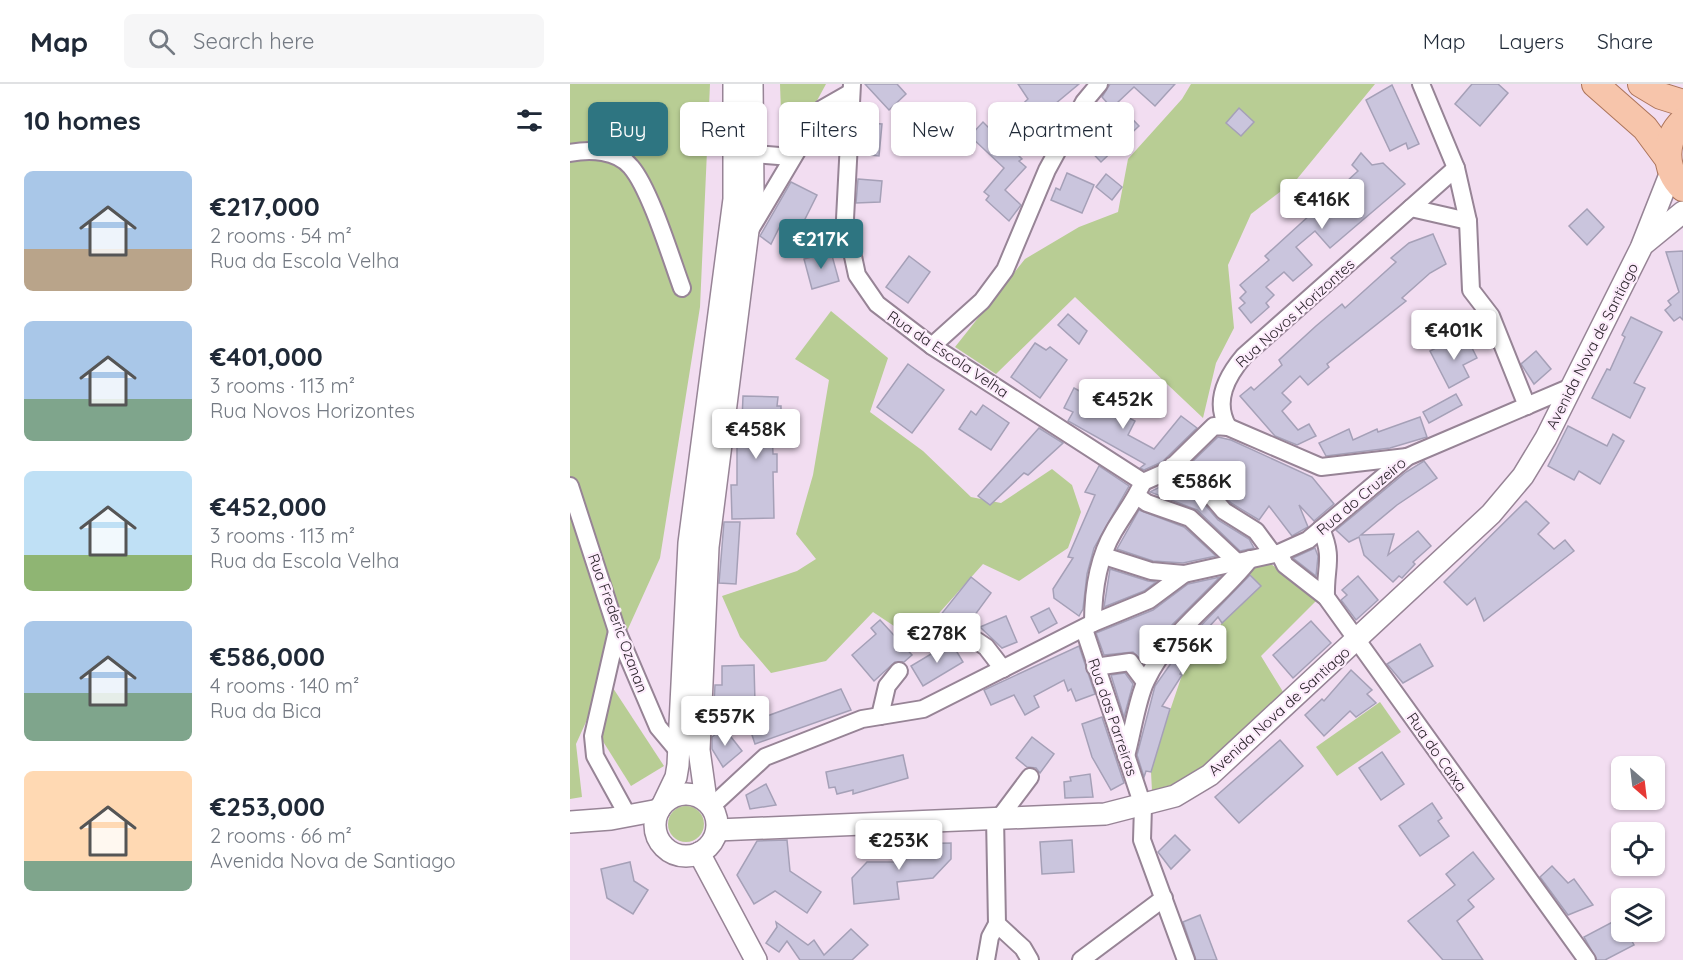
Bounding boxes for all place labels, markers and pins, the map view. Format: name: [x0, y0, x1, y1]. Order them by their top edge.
pin: €416K: [1280, 179, 1364, 230]
pin: €217K: [779, 219, 863, 270]
pin: €401K: [1412, 310, 1496, 361]
pin: €452K: [1081, 379, 1165, 430]
pin: €458K: [714, 409, 798, 460]
pin: €586K: [1160, 461, 1244, 512]
pin: €278K: [895, 613, 979, 664]
pin: €756K: [1141, 625, 1225, 676]
pin: €557K: [683, 696, 767, 747]
pin: €253K: [857, 820, 941, 871]

